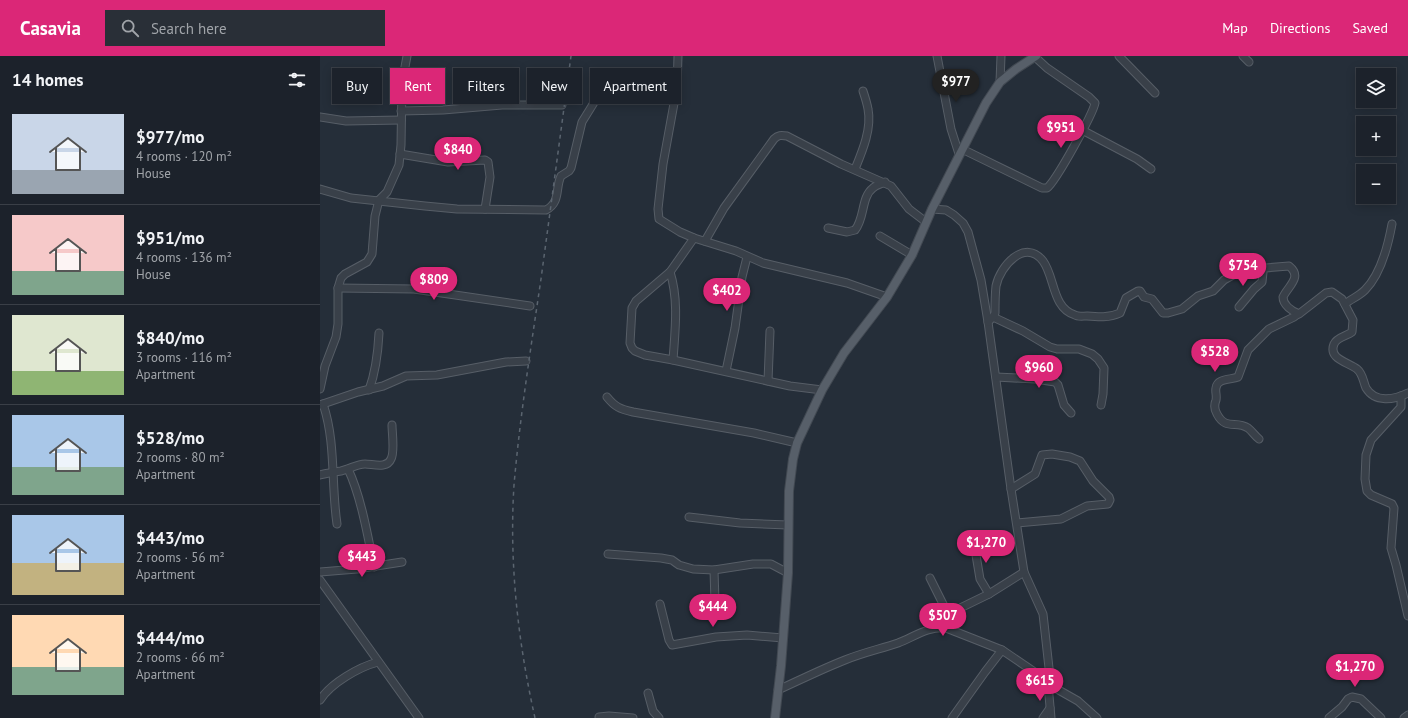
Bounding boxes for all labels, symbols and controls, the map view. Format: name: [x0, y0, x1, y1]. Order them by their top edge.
search box: [105, 10, 385, 46]
text: Casavia: [20, 16, 81, 40]
icon: search: [119, 17, 141, 39]
text: Search here: [151, 19, 227, 38]
text: Map: [1222, 19, 1248, 37]
text: Directions: [1270, 19, 1330, 37]
text: Saved: [1352, 19, 1388, 37]
chip: Buy: [332, 68, 382, 104]
chip: Rent: [390, 68, 445, 104]
chip: Filters: [453, 68, 519, 104]
chip: New: [527, 68, 582, 104]
chip: Apartment: [590, 68, 681, 104]
map controls: [1356, 68, 1396, 204]
button: layers: [1356, 68, 1396, 108]
text: 14 homes: [12, 69, 83, 91]
icon: filters: [286, 69, 308, 91]
pin: $977: [932, 69, 980, 103]
text: $977: [941, 73, 971, 90]
pin: $951: [1037, 115, 1085, 149]
button: +: [1356, 116, 1396, 156]
text: $951: [1046, 119, 1076, 136]
text: $977/mo: [136, 126, 204, 148]
icon: home: [44, 130, 92, 178]
pin: $840: [434, 137, 482, 171]
text: $840: [443, 141, 473, 158]
text: 4 rooms · 120 m²: [136, 148, 232, 165]
button: −: [1356, 164, 1396, 204]
text: House: [136, 165, 171, 182]
text: $951/mo: [136, 227, 204, 249]
icon: home: [44, 231, 92, 279]
text: 4 rooms · 136 m²: [136, 249, 232, 266]
pin: $754: [1219, 253, 1267, 287]
text: $754: [1228, 257, 1258, 274]
text: House: [136, 266, 171, 283]
pin: $809: [410, 267, 458, 301]
text: $809: [419, 271, 449, 288]
pin: $402: [703, 278, 751, 312]
text: $402: [712, 282, 742, 299]
text: $840/mo: [136, 327, 204, 349]
icon: home: [44, 331, 92, 379]
pin: $528: [1191, 339, 1239, 373]
text: $528: [1200, 343, 1230, 360]
text: 3 rooms · 116 m²: [136, 349, 232, 366]
pin: $960: [1015, 355, 1063, 389]
text: $960: [1024, 359, 1054, 376]
text: Apartment: [136, 366, 195, 383]
text: $528/mo: [136, 427, 204, 449]
icon: home: [44, 431, 92, 479]
text: 2 rooms · 80 m²: [136, 449, 225, 466]
text: Apartment: [136, 466, 195, 483]
text: $443/mo: [136, 527, 204, 549]
pin: $1,270: [953, 530, 1019, 564]
icon: home: [44, 531, 92, 579]
text: $1,270: [966, 534, 1006, 551]
pin: $443: [338, 544, 386, 578]
text: $443: [347, 548, 377, 565]
text: 2 rooms · 56 m²: [136, 549, 225, 566]
text: Apartment: [136, 566, 195, 583]
pin: $444: [689, 594, 737, 628]
text: $444: [698, 598, 728, 615]
pin: $507: [919, 603, 967, 637]
text: $507: [928, 607, 958, 624]
text: $444/mo: [136, 627, 204, 649]
icon: home: [44, 631, 92, 679]
text: 2 rooms · 66 m²: [136, 649, 225, 666]
pin: $1,270: [1322, 654, 1388, 688]
text: $1,270: [1335, 658, 1375, 675]
text: Apartment: [136, 666, 195, 683]
pin: $615: [1016, 668, 1064, 702]
text: $615: [1025, 672, 1055, 689]

